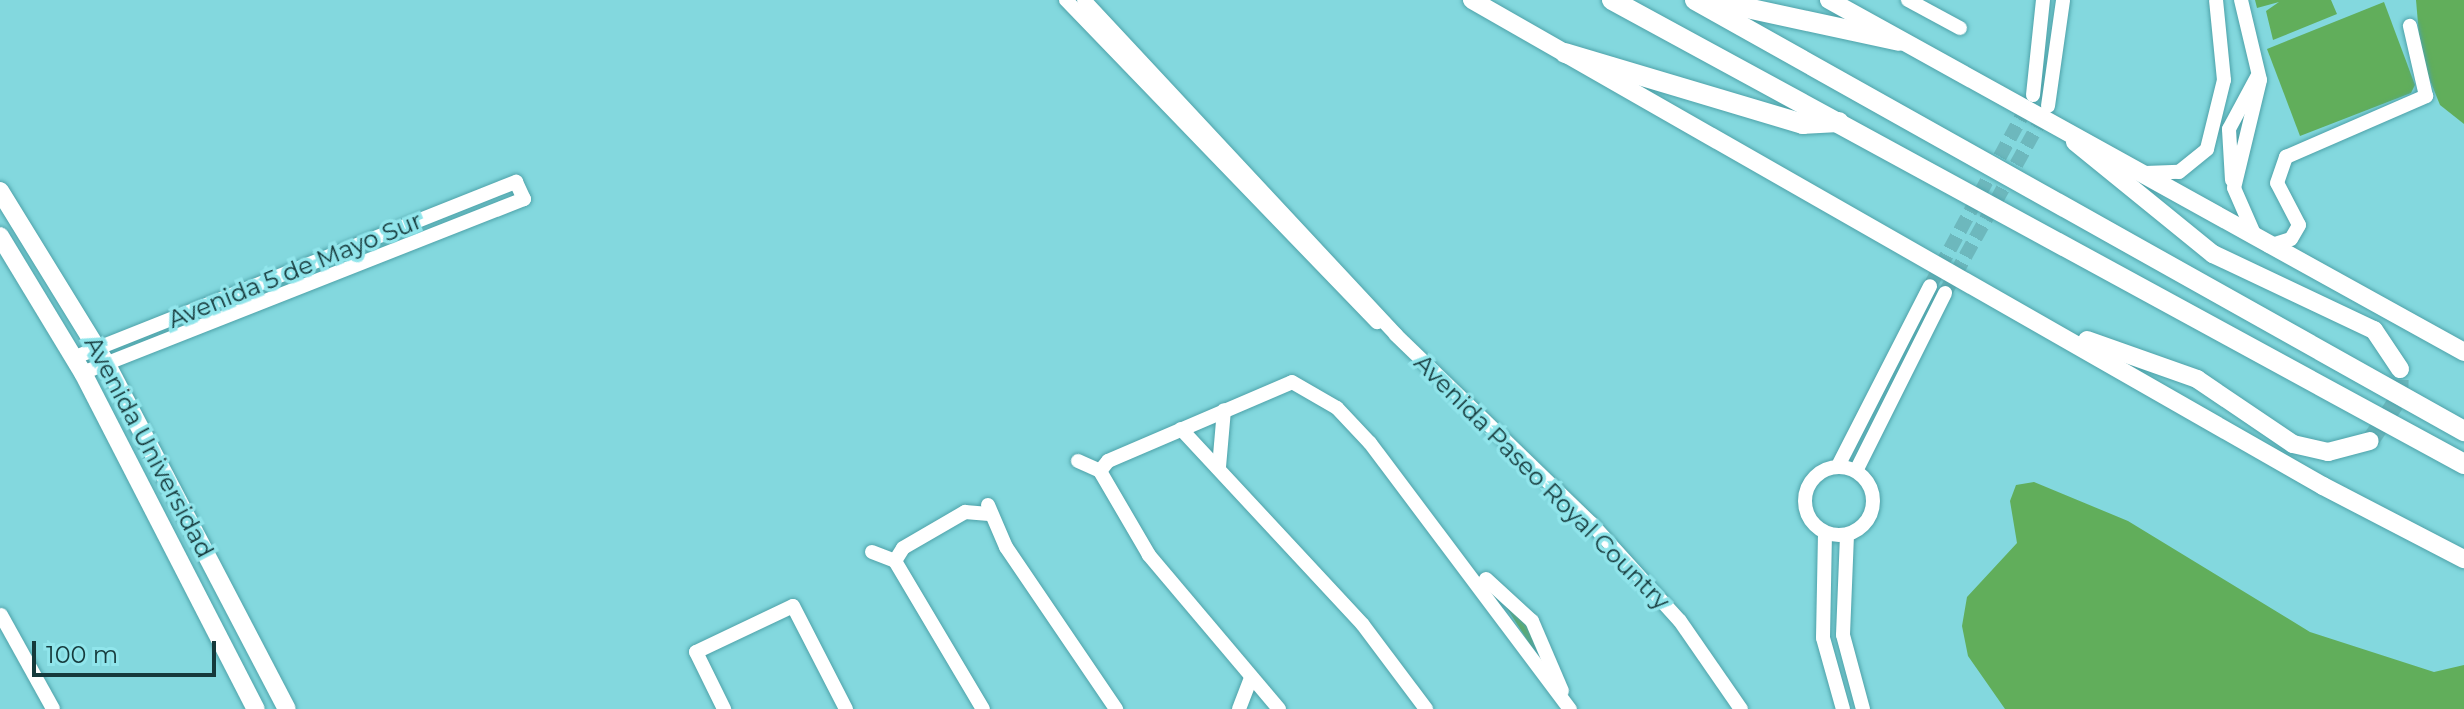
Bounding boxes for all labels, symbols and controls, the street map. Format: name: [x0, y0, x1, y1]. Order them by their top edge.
street label: Avenida 5 de Mayo Sur: [164, 206, 426, 334]
street label: Avenida Universidad: [78, 331, 220, 563]
street label: Avenida Paseo Royal Country: [1408, 348, 1676, 616]
scale bar: [36, 625, 220, 675]
text: 100 m: [46, 640, 118, 669]

